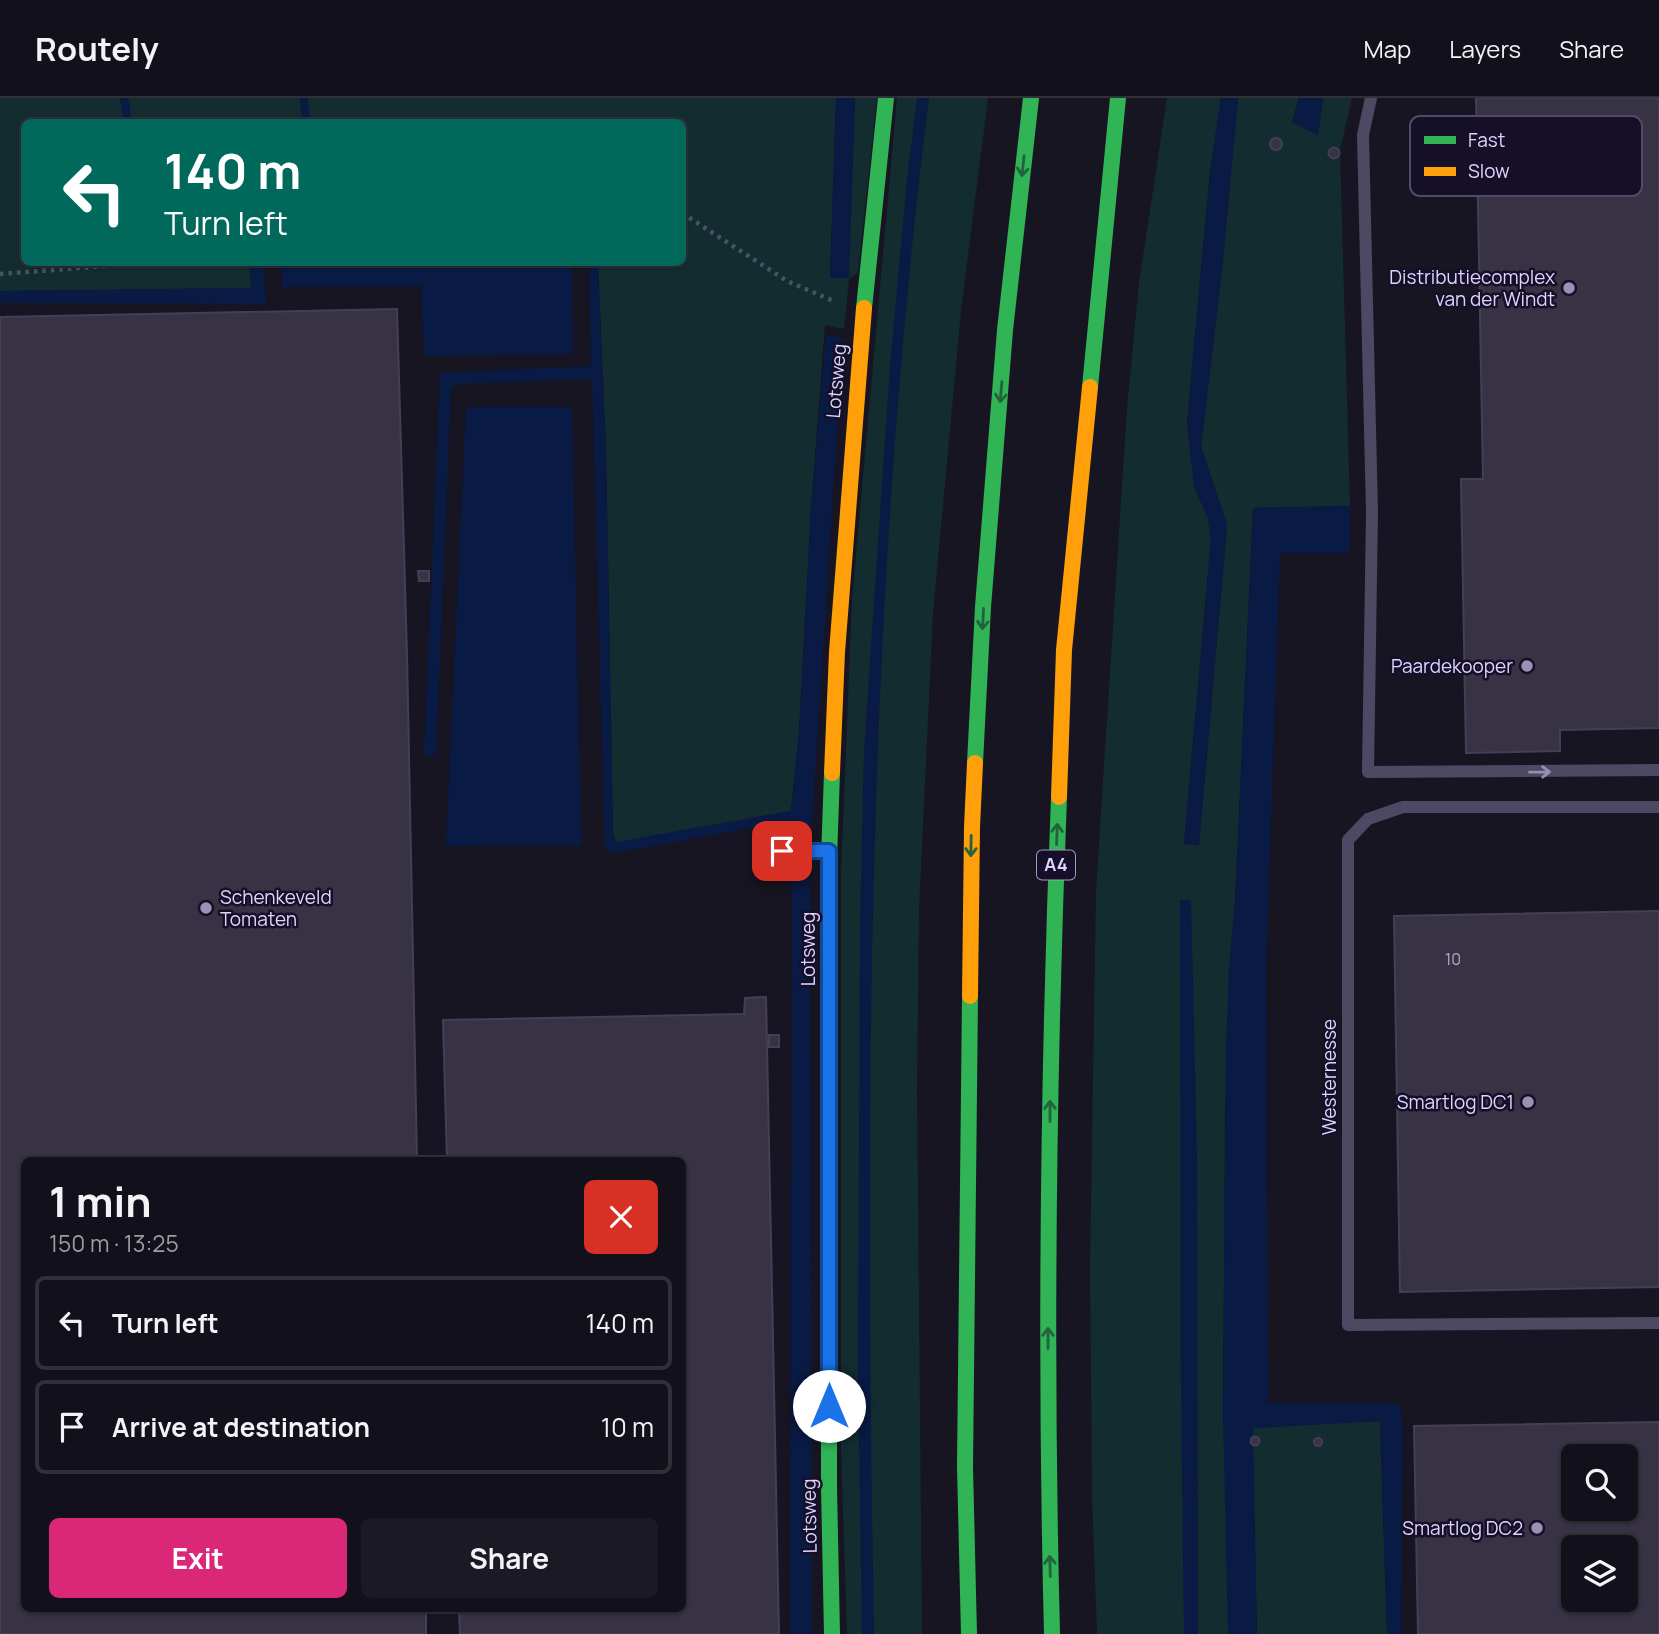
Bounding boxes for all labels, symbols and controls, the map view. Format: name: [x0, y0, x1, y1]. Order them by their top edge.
text: Routely: [35, 26, 159, 71]
text: Map: [1364, 32, 1411, 65]
text: Layers: [1449, 32, 1521, 65]
text: Share: [1559, 32, 1624, 65]
legend: [1410, 116, 1642, 196]
text: Fast: [1468, 127, 1505, 153]
text: 140 m: [164, 137, 301, 204]
icon: left: [49, 147, 140, 238]
one-way arrow: [1017, 154, 1030, 177]
text: Slow: [1468, 158, 1510, 184]
text: Turn left: [164, 201, 288, 245]
place label: Distributiecomplex van der Windt: [1389, 264, 1555, 312]
marker: Distributiecomplex van der Windt: [1561, 280, 1577, 296]
street label: Lotsweg: [820, 343, 852, 419]
one-way arrow: [994, 380, 1007, 403]
one-way arrow: [976, 607, 989, 630]
place label: Paardekooper: [1391, 653, 1513, 679]
marker: Paardekooper: [1519, 658, 1535, 674]
one-way arrow: [1528, 765, 1551, 779]
pin: [752, 821, 812, 881]
one-way arrow: [1051, 823, 1064, 846]
icon: arrive: [763, 832, 801, 870]
one-way arrow: [965, 834, 978, 857]
road number: A4: [1037, 850, 1075, 880]
place label: Schenkeveld Tomaten: [220, 884, 332, 932]
marker: Schenkeveld Tomaten: [198, 900, 214, 916]
street label: Lotsweg: [795, 912, 821, 986]
house number: 10: [1445, 948, 1461, 970]
street label: Westernesse: [1316, 1019, 1342, 1135]
place label: Smartlog DC1: [1397, 1089, 1514, 1115]
marker: Smartlog DC1: [1520, 1094, 1536, 1110]
one-way arrow: [1043, 1100, 1057, 1123]
text: 1 min: [49, 1172, 152, 1230]
button: close: [584, 1180, 658, 1254]
text: 150 m · 13:25: [49, 1227, 179, 1259]
icon: left: [53, 1304, 91, 1342]
text: Turn left: [112, 1305, 219, 1341]
text: 140 m: [585, 1305, 654, 1341]
one-way arrow: [1042, 1327, 1055, 1350]
position arrow: [792, 1369, 866, 1443]
icon: arrive: [53, 1408, 91, 1446]
text: Arrive at destination: [112, 1409, 370, 1445]
text: 10 m: [601, 1409, 654, 1445]
map controls: [1561, 1444, 1638, 1612]
button: search: [1561, 1444, 1638, 1521]
street label: Lotsweg: [795, 1478, 823, 1554]
place label: Smartlog DC2: [1402, 1515, 1523, 1541]
button: Exit: [49, 1518, 347, 1598]
button: Share: [361, 1518, 658, 1598]
marker: Smartlog DC2: [1529, 1520, 1545, 1536]
button: layers: [1561, 1535, 1638, 1612]
one-way arrow: [1043, 1555, 1057, 1578]

